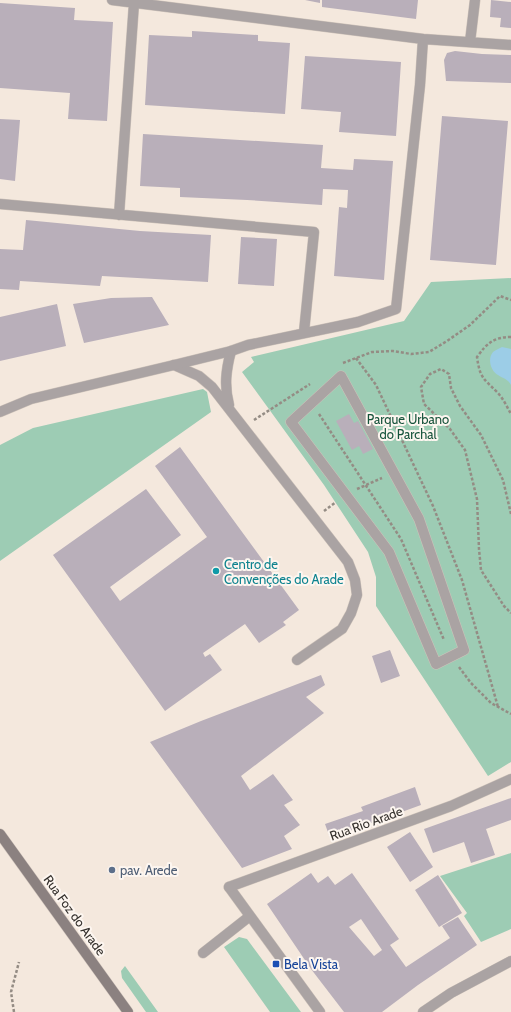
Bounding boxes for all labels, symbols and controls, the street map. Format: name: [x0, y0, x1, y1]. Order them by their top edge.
park label: Parque Urbano do Parchal: [367, 411, 449, 442]
place label: Centro de Convenções do Arade: [224, 556, 344, 587]
marker: Centro de Convenções do Arade: [211, 566, 221, 576]
street label: Rua Rio Arade: [327, 802, 405, 844]
place label: pav. Arede: [120, 862, 178, 878]
marker: pav. Arede: [107, 865, 117, 875]
street label: Rua Foz do Arade: [40, 872, 110, 959]
place label: Bela Vista: [284, 956, 339, 972]
marker: Bela Vista: [271, 959, 281, 969]

